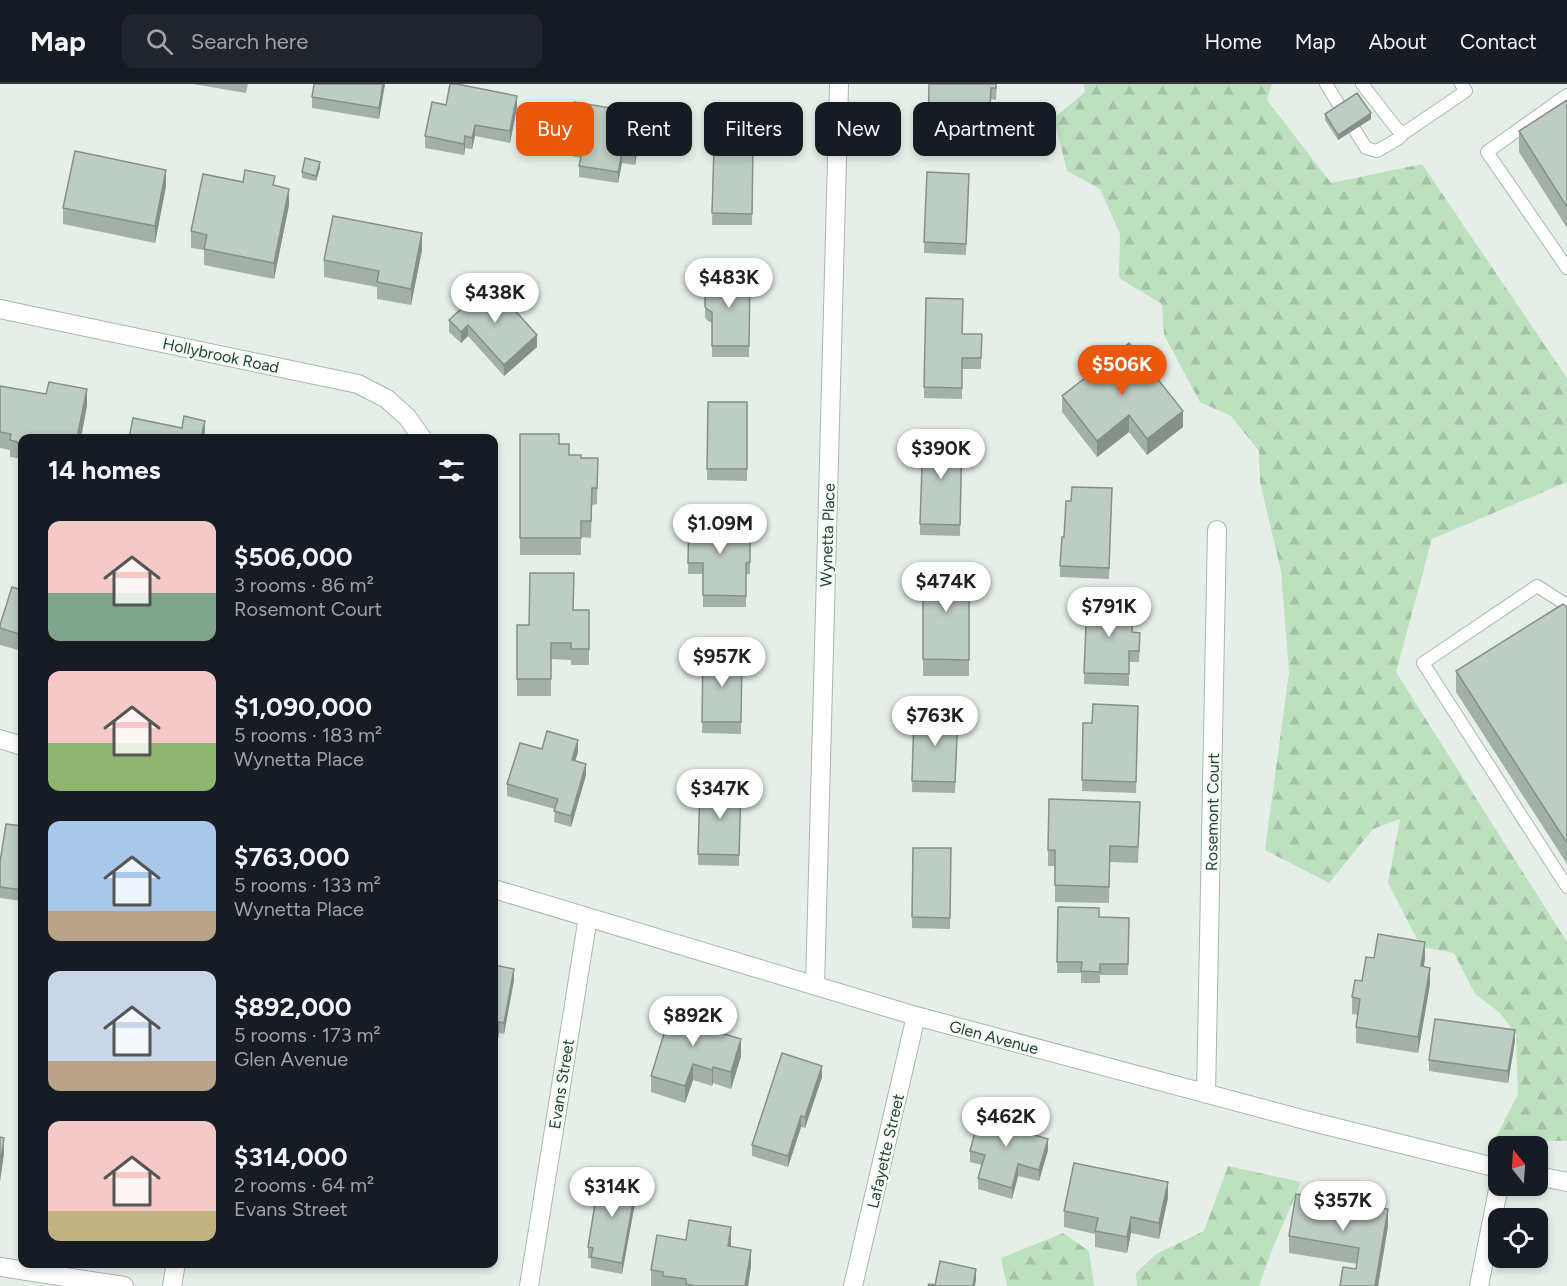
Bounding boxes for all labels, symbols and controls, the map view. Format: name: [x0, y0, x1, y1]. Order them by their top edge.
search box: [122, 14, 542, 68]
text: Map: [30, 24, 86, 58]
icon: search: [143, 25, 176, 58]
text: Search here: [191, 28, 308, 55]
text: Home: [1205, 29, 1262, 54]
text: Map: [1295, 29, 1336, 54]
text: About: [1369, 29, 1427, 54]
text: Contact: [1460, 29, 1537, 54]
chip: Buy: [516, 102, 594, 156]
chip: Rent: [606, 102, 692, 156]
chip: Filters: [704, 102, 803, 156]
chip: New: [815, 102, 901, 156]
chip: Apartment: [913, 102, 1056, 156]
pin: $483K: [687, 258, 771, 309]
text: $483K: [699, 265, 759, 289]
pin: $438K: [453, 273, 537, 324]
text: $438K: [465, 280, 525, 304]
street label: Hollybrook Road: [161, 334, 281, 377]
pin: $506K: [1080, 345, 1164, 396]
text: $506K: [1092, 352, 1152, 376]
pin: $390K: [899, 429, 983, 480]
text: $390K: [911, 436, 971, 460]
text: 14 homes: [48, 454, 161, 486]
icon: filters: [435, 454, 468, 487]
street label: Wynetta Place: [816, 482, 839, 587]
pin: $1.09M: [671, 504, 769, 555]
text: $1.09M: [687, 511, 753, 535]
text: $506,000: [234, 541, 353, 573]
icon: home: [96, 545, 168, 617]
pin: $474K: [904, 562, 988, 613]
text: $474K: [916, 569, 976, 593]
text: 3 rooms · 86 m²: [234, 573, 374, 597]
pin: $791K: [1067, 587, 1151, 638]
text: $791K: [1081, 594, 1137, 618]
text: Rosemont Court: [234, 597, 382, 621]
pin: $957K: [680, 637, 764, 688]
text: $957K: [693, 644, 751, 668]
text: $1,090,000: [234, 691, 372, 723]
icon: home: [96, 695, 168, 767]
pin: $763K: [893, 696, 977, 747]
text: $763K: [906, 703, 964, 727]
text: 5 rooms · 183 m²: [234, 723, 382, 747]
text: Wynetta Place: [234, 747, 364, 771]
street label: Rosemont Court: [1202, 753, 1223, 871]
pin: $347K: [678, 769, 762, 820]
text: $347K: [690, 776, 750, 800]
text: $763,000: [234, 841, 350, 873]
icon: home: [96, 845, 168, 917]
text: 5 rooms · 133 m²: [234, 873, 381, 897]
text: Wynetta Place: [234, 897, 364, 921]
text: $892,000: [234, 991, 352, 1023]
icon: home: [96, 995, 168, 1067]
pin: $892K: [651, 996, 735, 1047]
text: $892K: [663, 1003, 723, 1027]
street label: Glen Avenue: [947, 1016, 1041, 1059]
text: 5 rooms · 173 m²: [234, 1023, 381, 1047]
street label: Evans Street: [545, 1038, 578, 1130]
text: Glen Avenue: [234, 1047, 348, 1071]
street label: Lafayette Street: [863, 1092, 908, 1210]
pin: $462K: [964, 1097, 1048, 1148]
text: $462K: [976, 1104, 1036, 1128]
north arrow: [1488, 1136, 1548, 1196]
map controls: [1488, 1136, 1548, 1268]
text: $314,000: [234, 1141, 348, 1173]
icon: home: [96, 1145, 168, 1217]
pin: $314K: [570, 1167, 654, 1218]
text: 2 rooms · 64 m²: [234, 1173, 374, 1197]
text: $314K: [584, 1174, 640, 1198]
pin: $357K: [1301, 1181, 1385, 1232]
text: $357K: [1314, 1188, 1372, 1212]
text: Evans Street: [234, 1197, 348, 1221]
button: locate: [1488, 1208, 1548, 1268]

